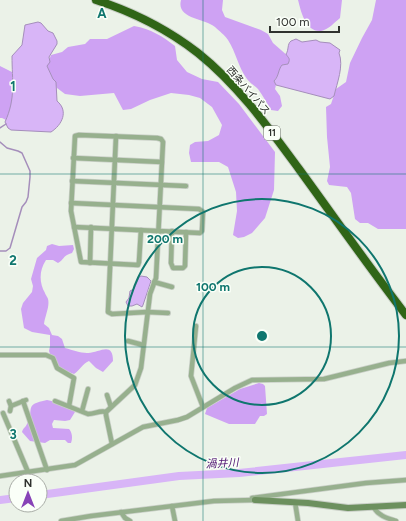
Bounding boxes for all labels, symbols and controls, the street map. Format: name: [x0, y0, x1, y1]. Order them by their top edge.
text: A: [97, 6, 107, 21]
scale bar: [270, 8, 339, 34]
text: 100 m: [276, 15, 310, 29]
street label: 西条バイパス: [224, 63, 273, 117]
text: 1: [10, 79, 16, 94]
road number: 11: [264, 126, 280, 140]
text: 200 m: [147, 232, 183, 246]
text: 2: [9, 253, 17, 268]
text: 100 m: [196, 280, 230, 294]
centre of rings: [255, 329, 269, 343]
text: 3: [9, 427, 17, 442]
water label: 渦井川: [205, 456, 240, 471]
north arrow: [8, 473, 48, 513]
text: N: [24, 477, 32, 490]

